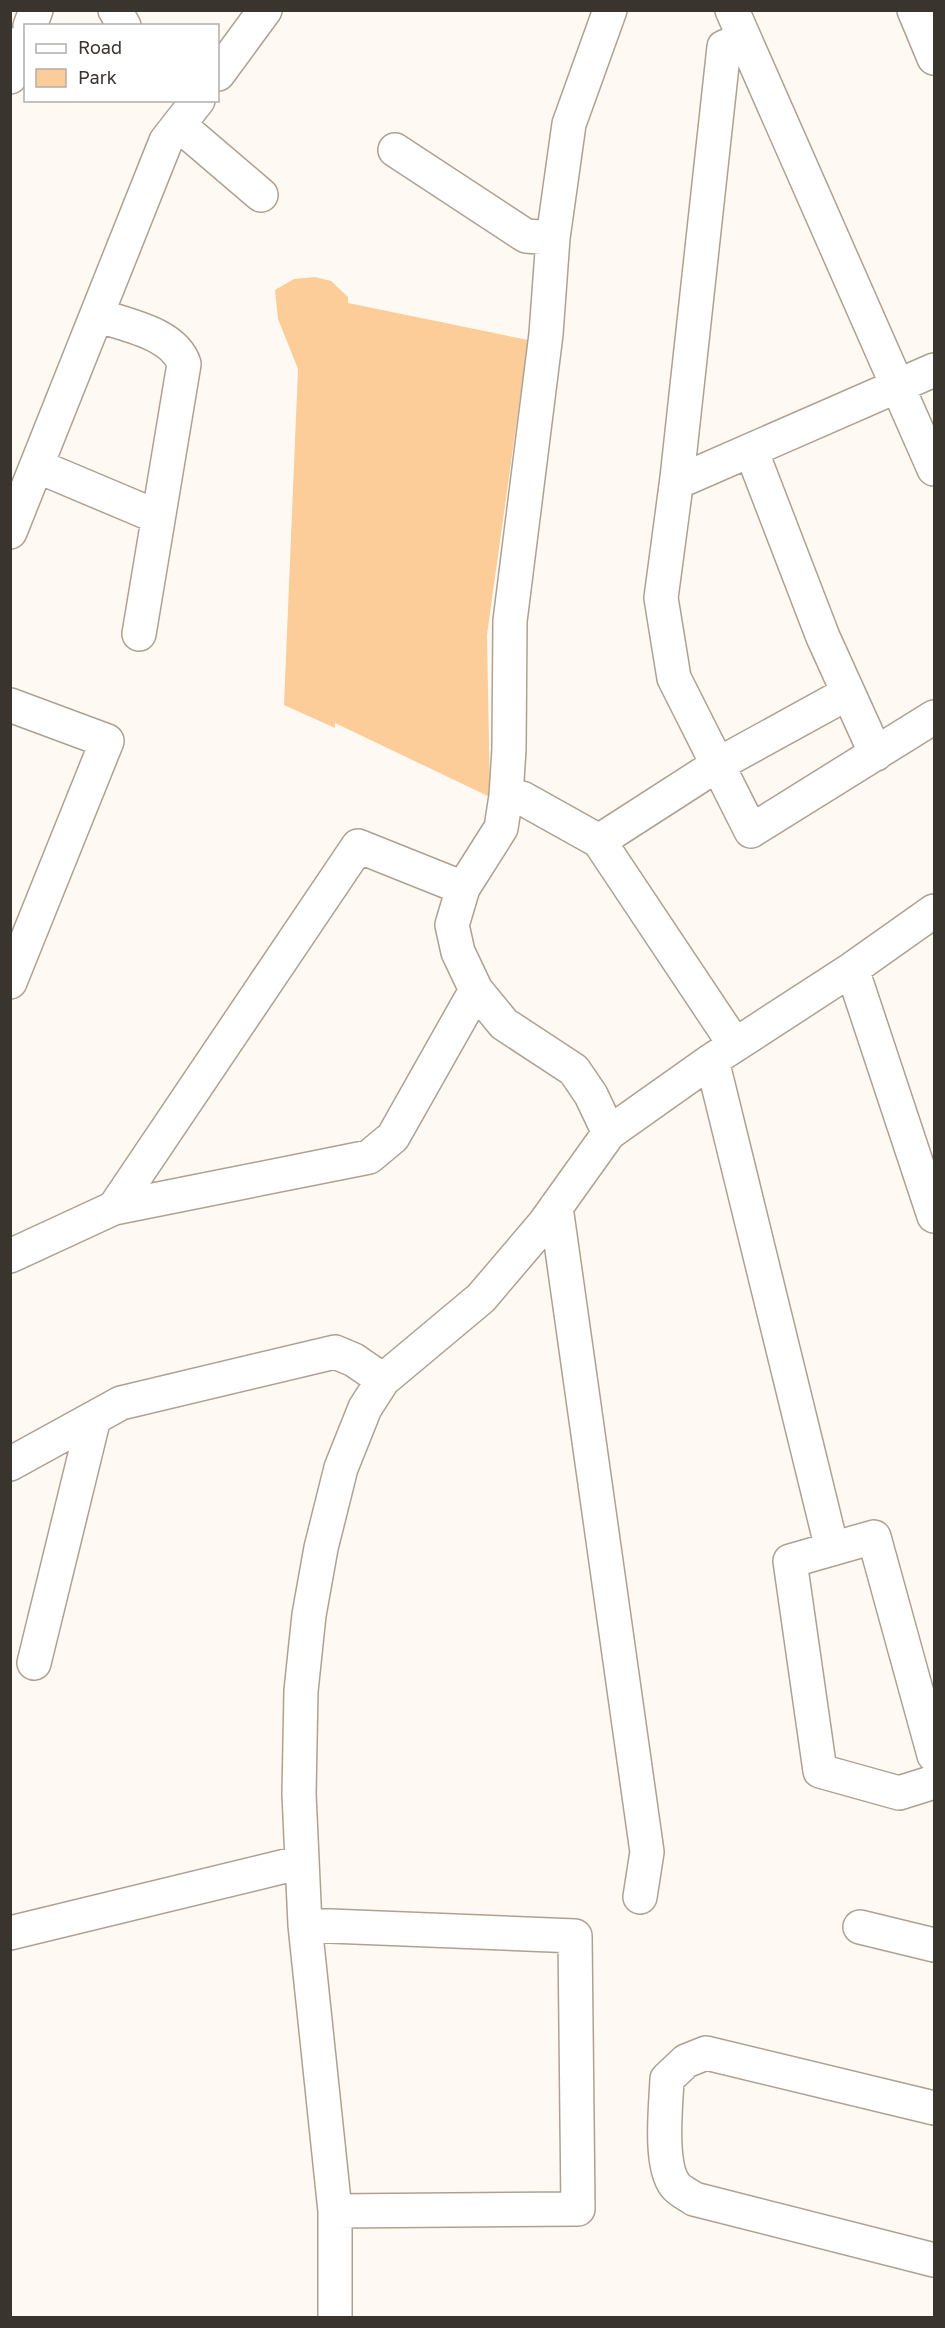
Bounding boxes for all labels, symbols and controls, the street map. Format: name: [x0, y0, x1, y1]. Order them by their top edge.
legend: [24, 24, 219, 102]
text: Road: [78, 36, 122, 58]
text: Park: [78, 66, 117, 88]

